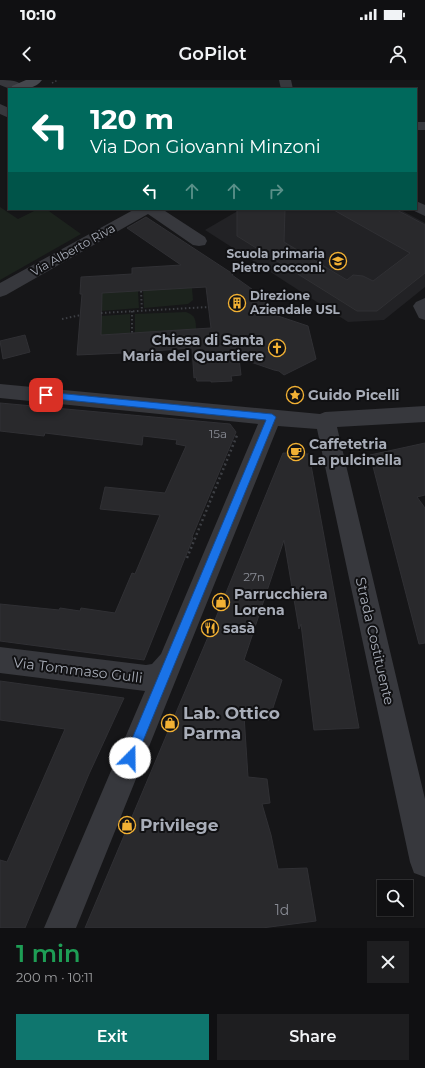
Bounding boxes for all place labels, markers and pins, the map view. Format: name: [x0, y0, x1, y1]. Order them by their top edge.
place label: Scuola primaria Pietro cocconi.: [227, 246, 325, 275]
school or university icon: Scuola primaria Pietro cocconi.: [328, 251, 348, 271]
place label: Direzione Aziendale USL: [249, 288, 341, 317]
building icon: Direzione Aziendale USL: [227, 293, 247, 313]
place label: Chiesa di Santa Maria del Quartiere: [122, 331, 264, 365]
church icon: Chiesa di Santa Maria del Quartiere: [267, 338, 287, 358]
pin: [29, 378, 63, 412]
place icon: Guido Picelli: [285, 385, 305, 405]
place label: Guido Picelli: [308, 386, 400, 404]
place label: Caffetetria La pulcinella: [309, 435, 402, 469]
cafe icon: Caffetetria La pulcinella: [286, 442, 306, 462]
place label: Parrucchiera Lorena: [234, 585, 328, 619]
shop icon: Parrucchiera Lorena: [211, 592, 231, 612]
restaurant icon: sasà: [200, 618, 220, 638]
place label: sasà: [223, 619, 255, 637]
place label: Lab. Ottico Parma: [183, 703, 280, 743]
shop icon: Lab. Ottico Parma: [160, 713, 180, 733]
shop icon: Privilege: [117, 815, 137, 835]
place label: Privilege: [140, 815, 219, 835]

